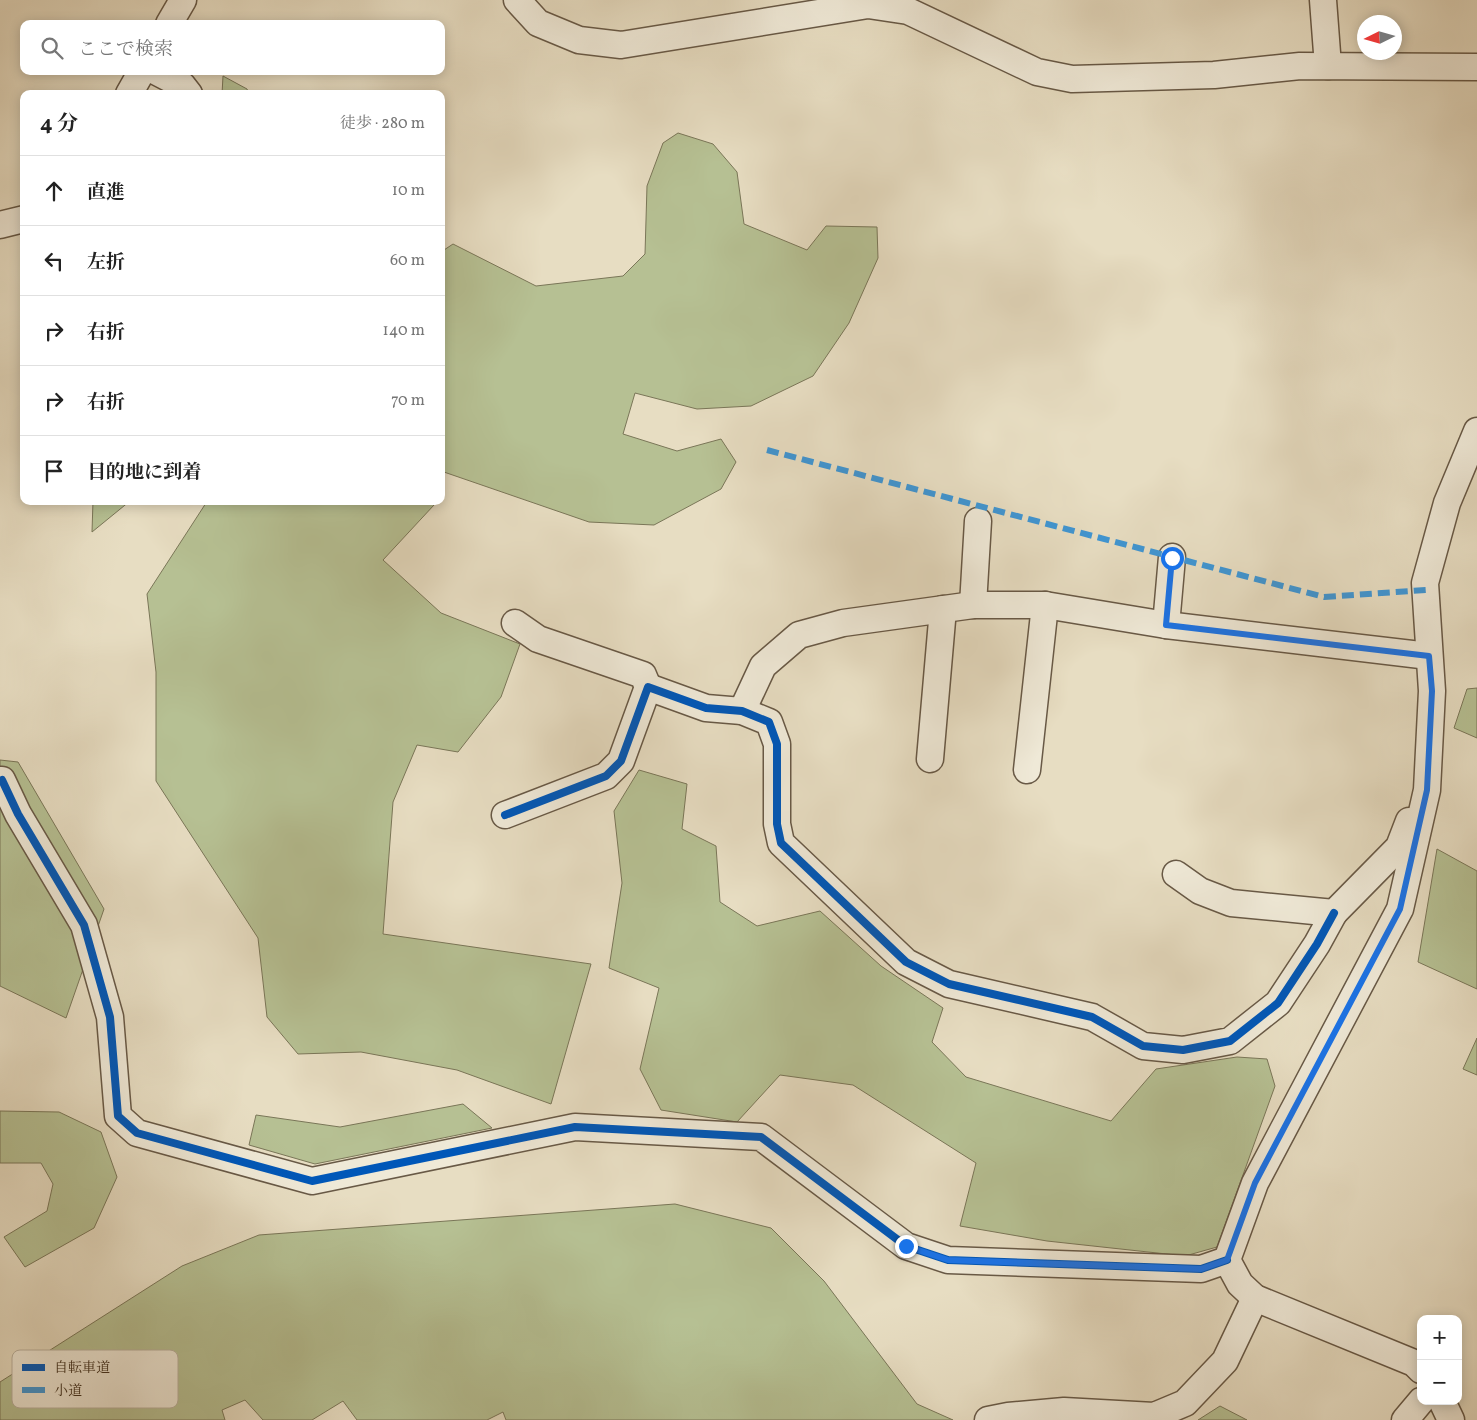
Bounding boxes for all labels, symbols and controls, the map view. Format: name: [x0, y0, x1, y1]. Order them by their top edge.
north arrow: [1357, 15, 1402, 60]
search box: [20, 20, 445, 75]
icon: search: [38, 34, 66, 62]
text: ここで検索: [78, 37, 173, 63]
text: 4 分: [40, 110, 78, 139]
text: 徒歩 · 280 m: [340, 113, 425, 135]
icon: ahead: [40, 177, 68, 205]
text: 直進: [87, 180, 125, 206]
text: 10 m: [392, 180, 425, 202]
icon: left: [40, 247, 68, 275]
text: 左折: [87, 250, 125, 276]
text: 60 m: [390, 250, 425, 272]
icon: right: [40, 317, 68, 345]
text: 右折: [87, 320, 125, 346]
text: 140 m: [383, 320, 425, 342]
icon: right: [40, 387, 68, 415]
text: 右折: [87, 390, 125, 416]
text: 70 m: [391, 390, 425, 412]
icon: arrive: [40, 457, 68, 485]
text: 目的地に到着: [87, 460, 201, 486]
route start: [1161, 547, 1184, 570]
route end: [895, 1235, 918, 1258]
map controls: [1417, 1315, 1462, 1405]
button: +: [1417, 1315, 1462, 1360]
legend: [12, 1350, 178, 1408]
text: 自転車道: [54, 1359, 110, 1378]
button: −: [1417, 1360, 1462, 1405]
text: 小道: [54, 1382, 82, 1401]

